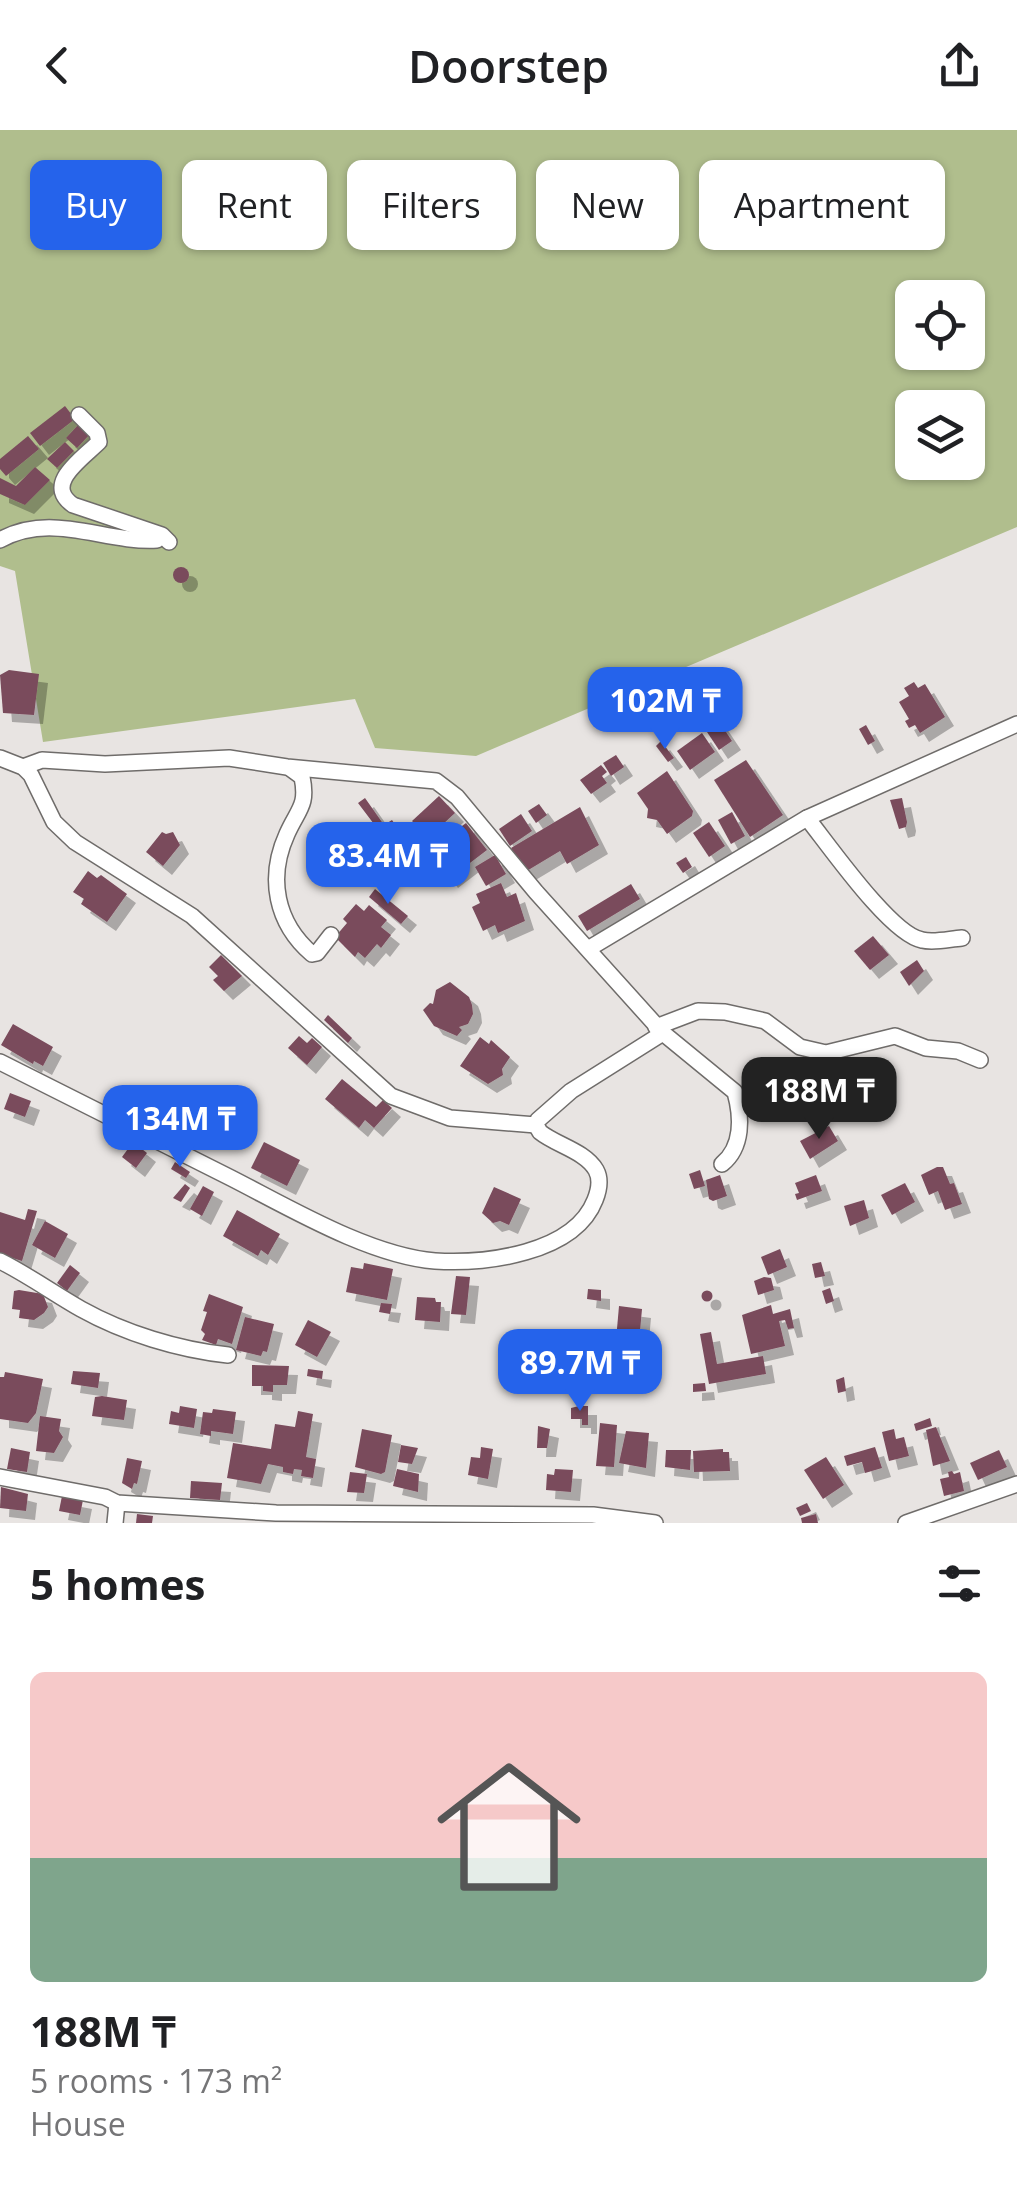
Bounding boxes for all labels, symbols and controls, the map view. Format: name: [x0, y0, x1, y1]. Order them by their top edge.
text: Doorstep: [408, 35, 609, 96]
icon: back: [30, 38, 85, 93]
icon: share: [932, 38, 987, 93]
chip: Buy: [30, 160, 162, 250]
chip: Rent: [182, 160, 327, 250]
chip: Filters: [347, 160, 516, 250]
chip: New: [536, 160, 679, 250]
chip: Apartment: [699, 160, 945, 250]
map controls: [895, 280, 985, 480]
button: locate: [895, 280, 985, 370]
button: layers: [895, 390, 985, 480]
pin: 102M ₸: [584, 667, 746, 752]
text: 102M ₸: [610, 678, 720, 721]
pin: 83.4M ₸: [296, 822, 480, 907]
text: 83.4M ₸: [328, 833, 448, 876]
pin: 188M ₸: [738, 1057, 900, 1142]
text: 188M ₸: [764, 1068, 874, 1111]
pin: 134M ₸: [99, 1085, 261, 1170]
text: 134M ₸: [125, 1096, 235, 1139]
pin: 89.7M ₸: [488, 1329, 672, 1414]
text: 89.7M ₸: [520, 1340, 640, 1383]
text: 5 homes: [30, 1555, 205, 1612]
icon: filters: [932, 1556, 987, 1611]
icon: home: [419, 1737, 599, 1917]
text: 188M ₸: [30, 2002, 176, 2059]
text: 5 rooms · 173 m²: [30, 2059, 282, 2102]
text: House: [30, 2102, 126, 2145]

